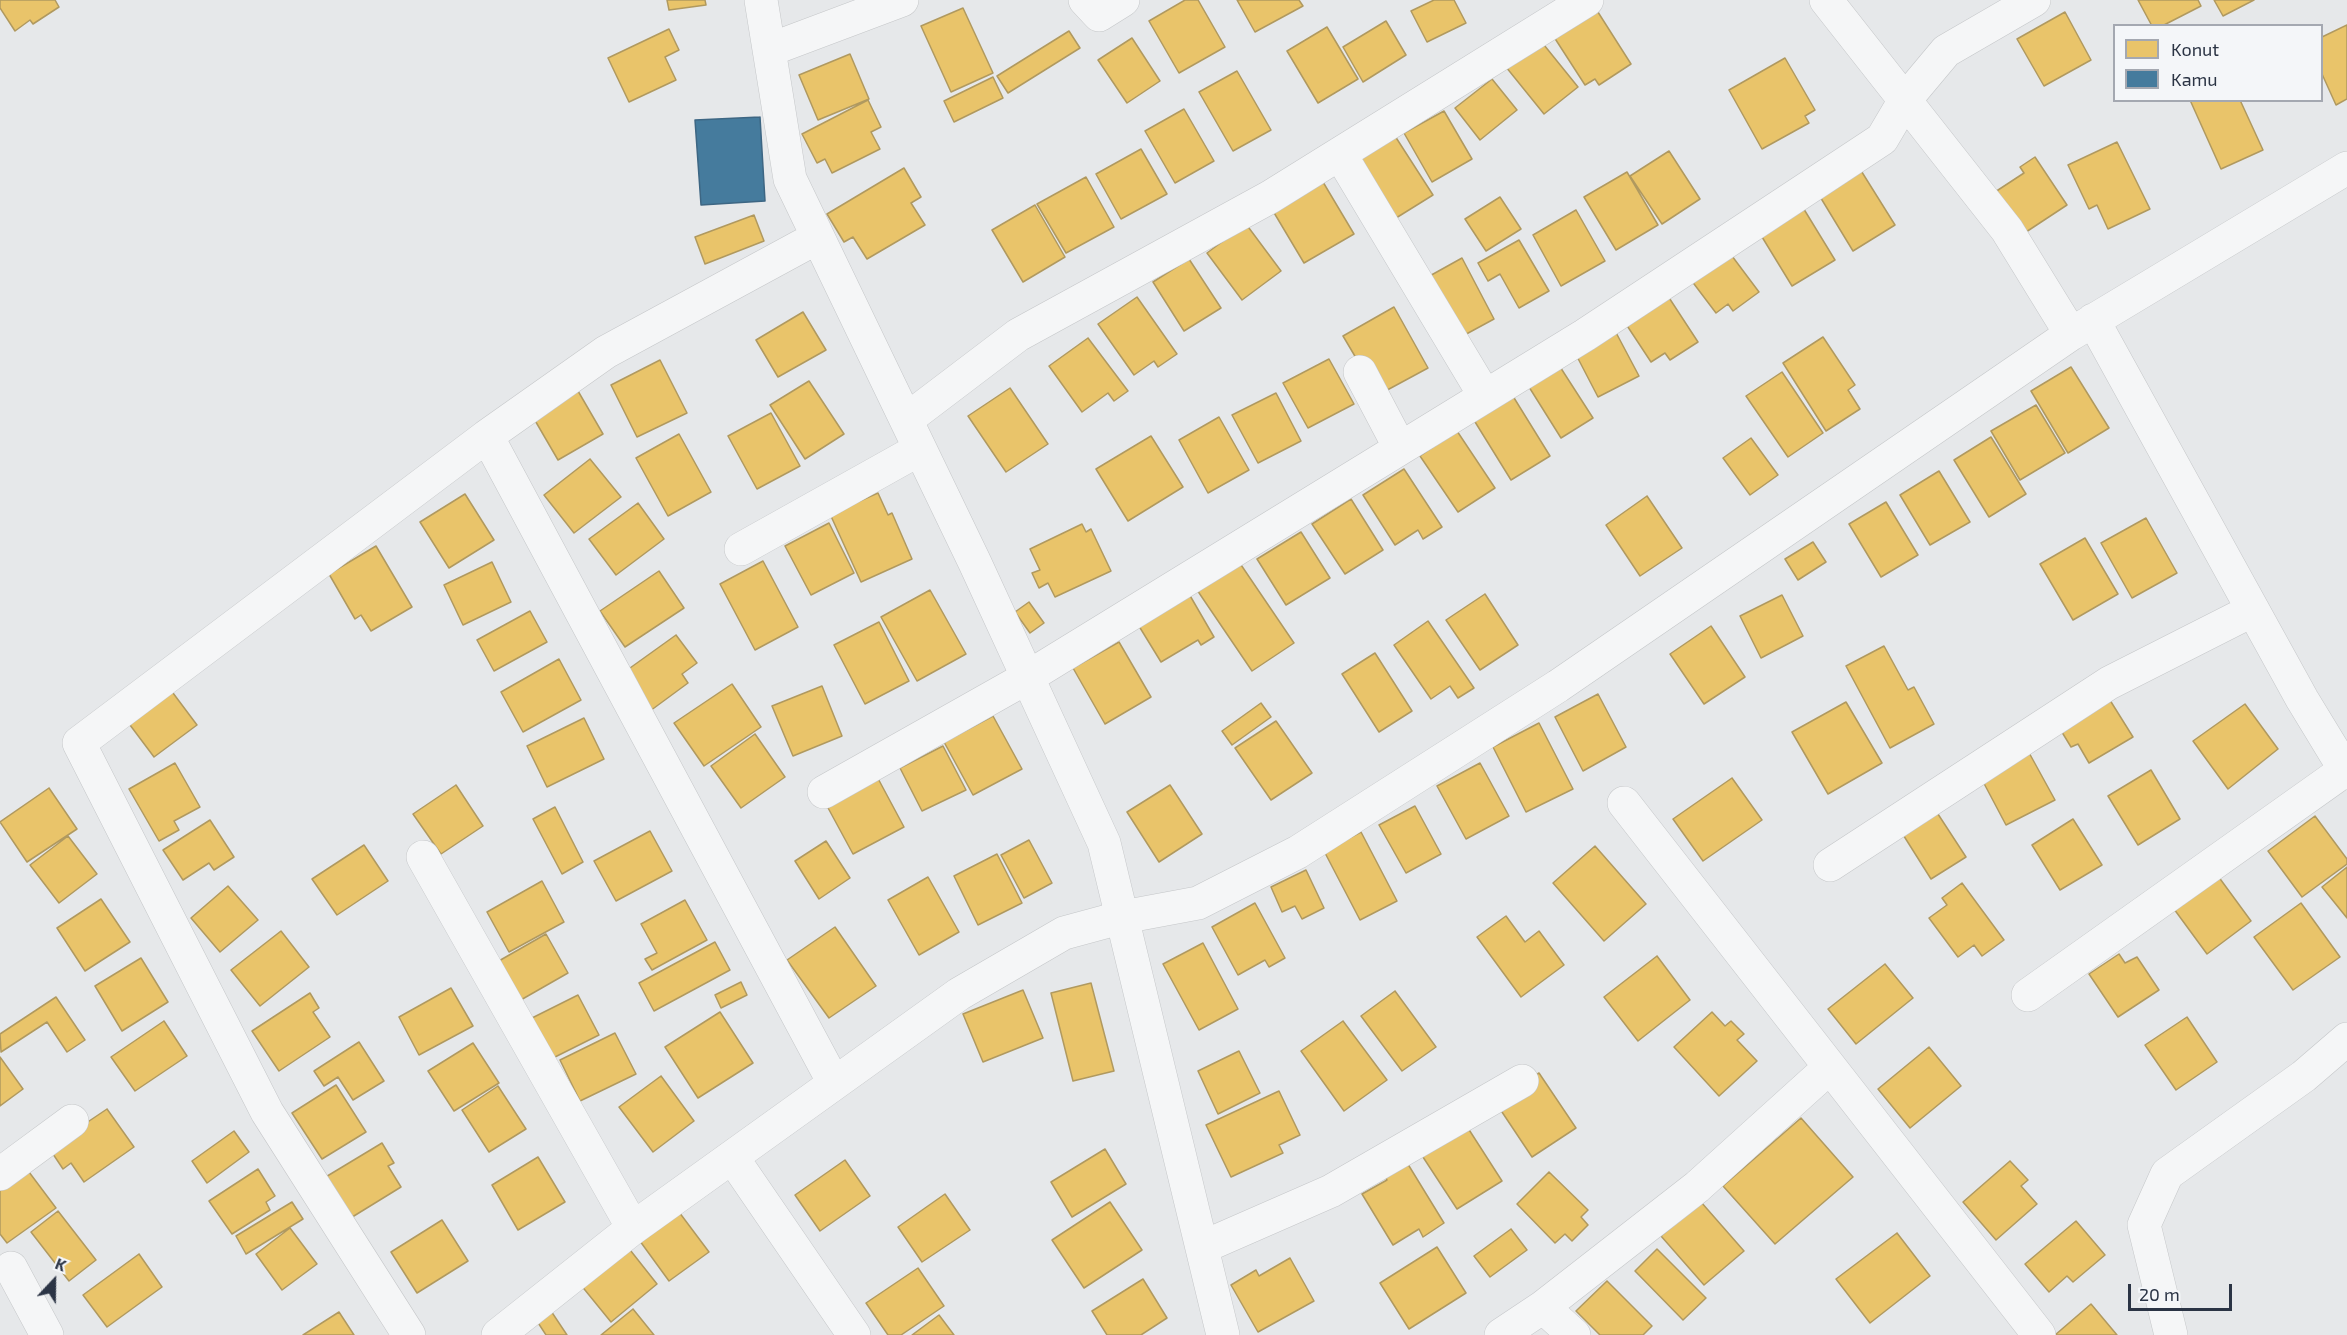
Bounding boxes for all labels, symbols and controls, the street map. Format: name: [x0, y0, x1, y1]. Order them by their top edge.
legend: [2113, 24, 2323, 102]
text: Konut: [2171, 38, 2219, 60]
text: Kamu: [2171, 68, 2218, 90]
north arrow: [24, 1251, 84, 1311]
text: K: [53, 1253, 69, 1275]
scale bar: [2131, 1272, 2234, 1310]
text: 20 m: [2139, 1283, 2180, 1305]

